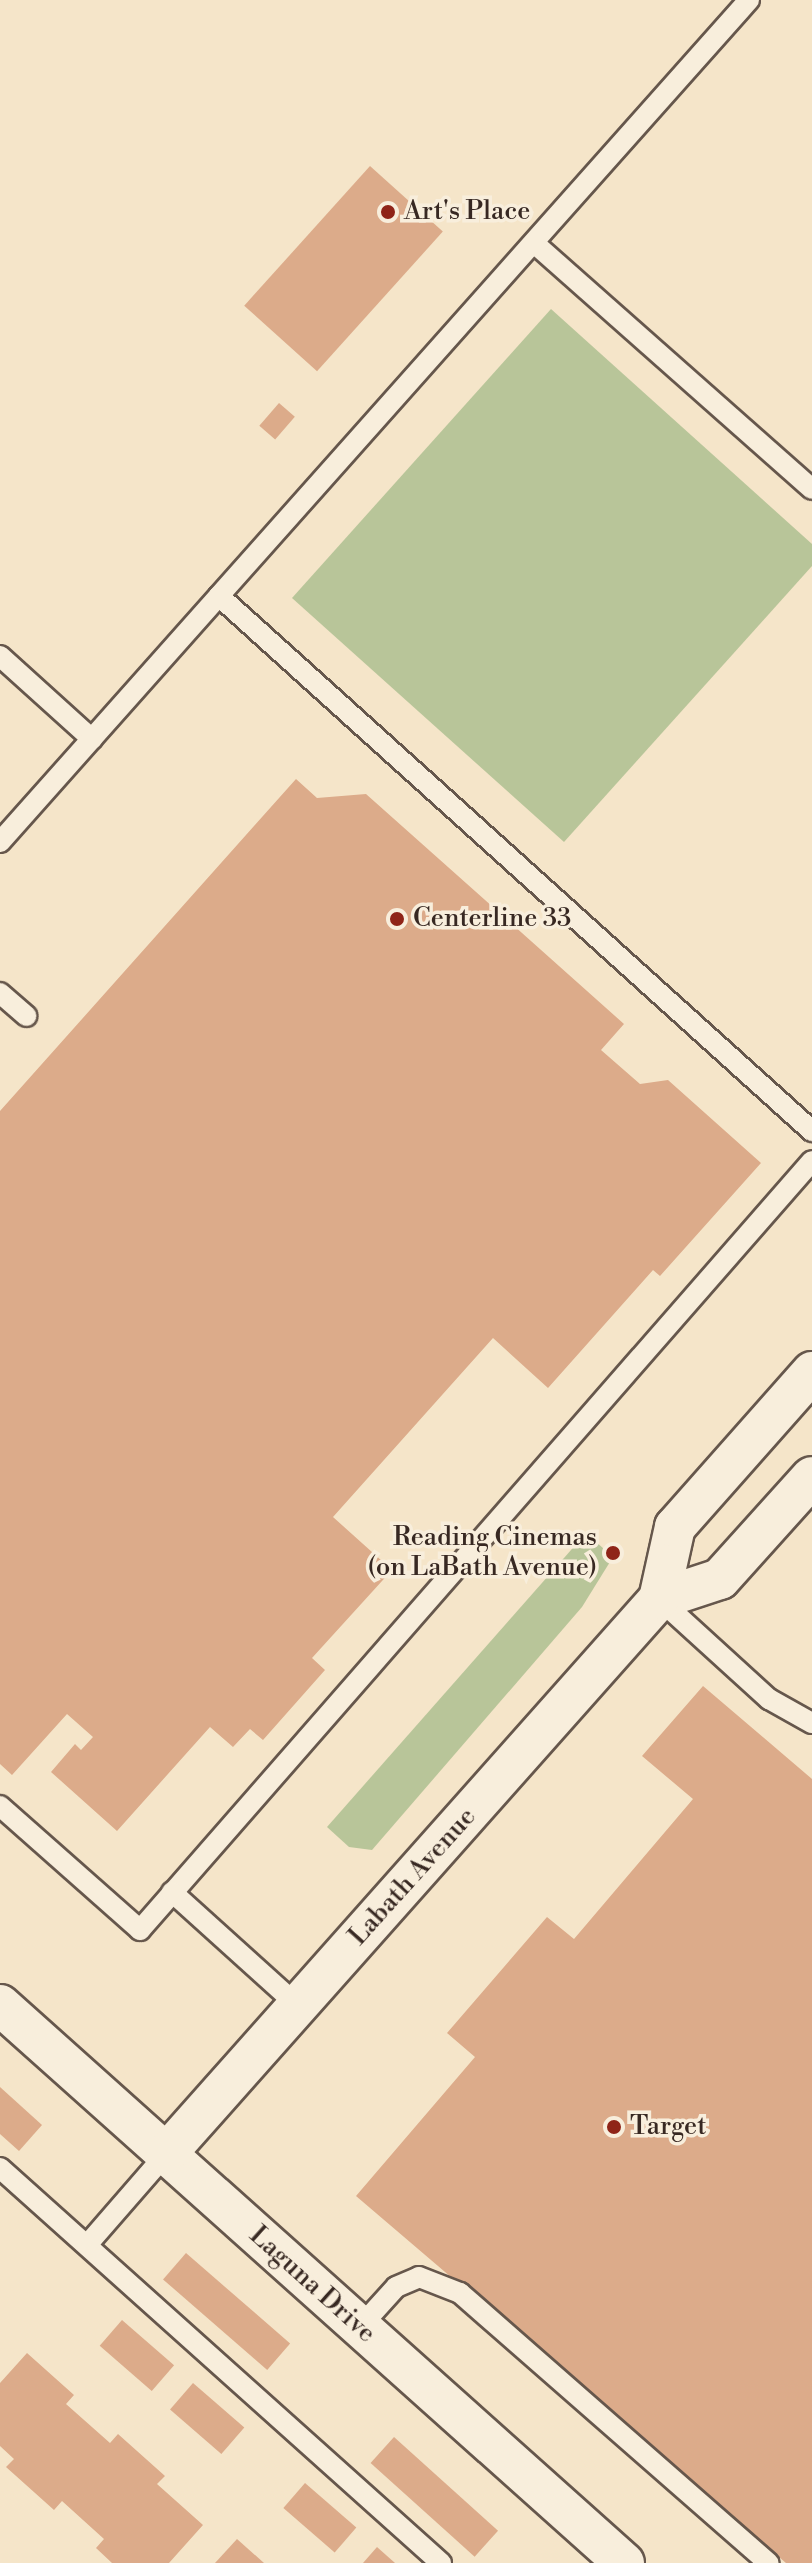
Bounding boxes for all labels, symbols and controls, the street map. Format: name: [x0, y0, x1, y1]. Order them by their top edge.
place label: Art's Place: [404, 196, 530, 228]
marker: Art's Place: [379, 203, 397, 221]
place label: Centerline 33: [413, 903, 571, 935]
marker: Centerline 33: [388, 910, 406, 928]
place label: Reading Cinemas (on LaBath Avenue): [368, 1522, 597, 1584]
marker: Reading Cinemas (on LaBath Avenue): [604, 1544, 622, 1562]
street label: Labath Avenue: [343, 1802, 483, 1952]
place label: Target: [630, 2111, 706, 2143]
marker: Target: [605, 2118, 623, 2136]
street label: Laguna Drive: [243, 2220, 381, 2350]

